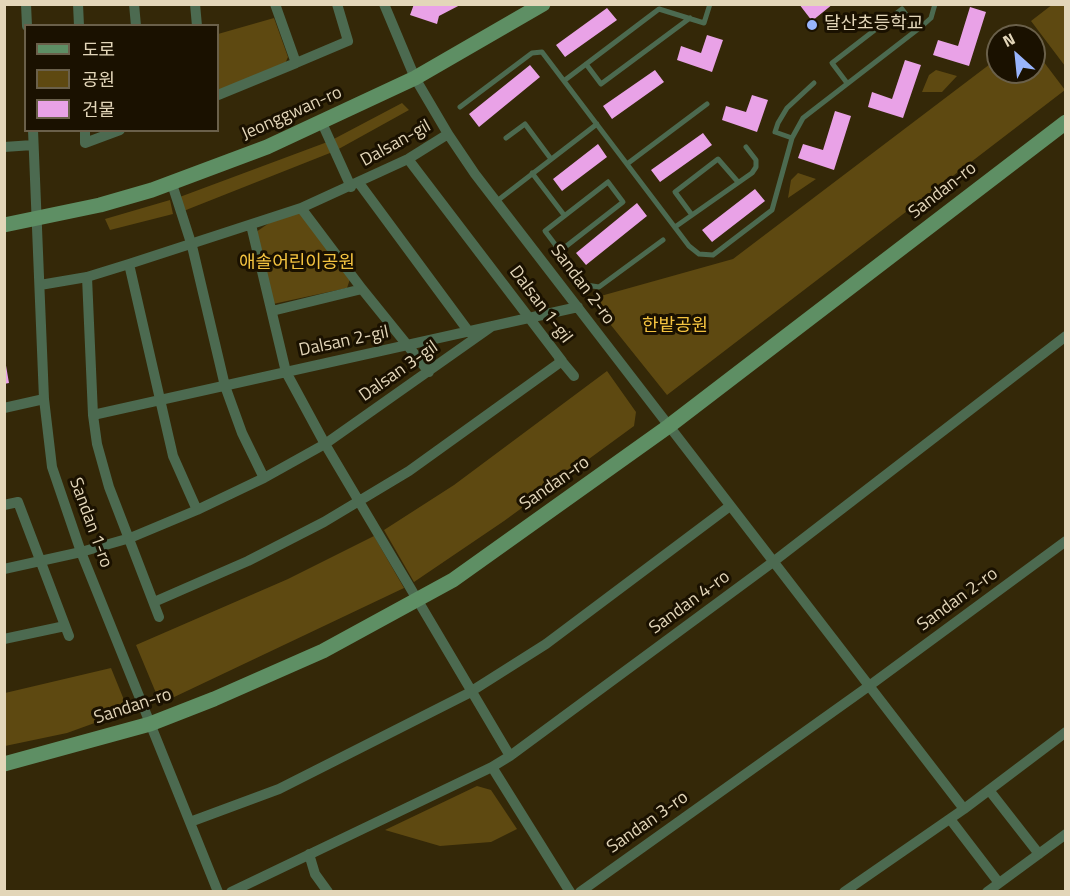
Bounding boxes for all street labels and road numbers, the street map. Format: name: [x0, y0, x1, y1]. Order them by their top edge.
street label: Jeonggwan-ro: [238, 82, 346, 146]
street label: Dalsan-gil: [357, 116, 435, 172]
street label: Sandan-ro: [905, 158, 981, 224]
street label: Sandan 2-ro: [545, 241, 619, 329]
street label: Dalsan 1-gil: [504, 262, 576, 348]
street label: Dalsan 2-gil: [297, 322, 391, 362]
street label: Dalsan 3-gil: [355, 337, 443, 407]
street label: Sandan-ro: [516, 452, 594, 516]
street label: Sandan 1-ro: [64, 475, 116, 571]
street label: Sandan 2-ro: [914, 564, 1002, 636]
street label: Sandan 4-ro: [646, 567, 734, 639]
street label: Sandan-ro: [92, 684, 174, 730]
street label: Sandan 3-ro: [603, 787, 693, 859]

